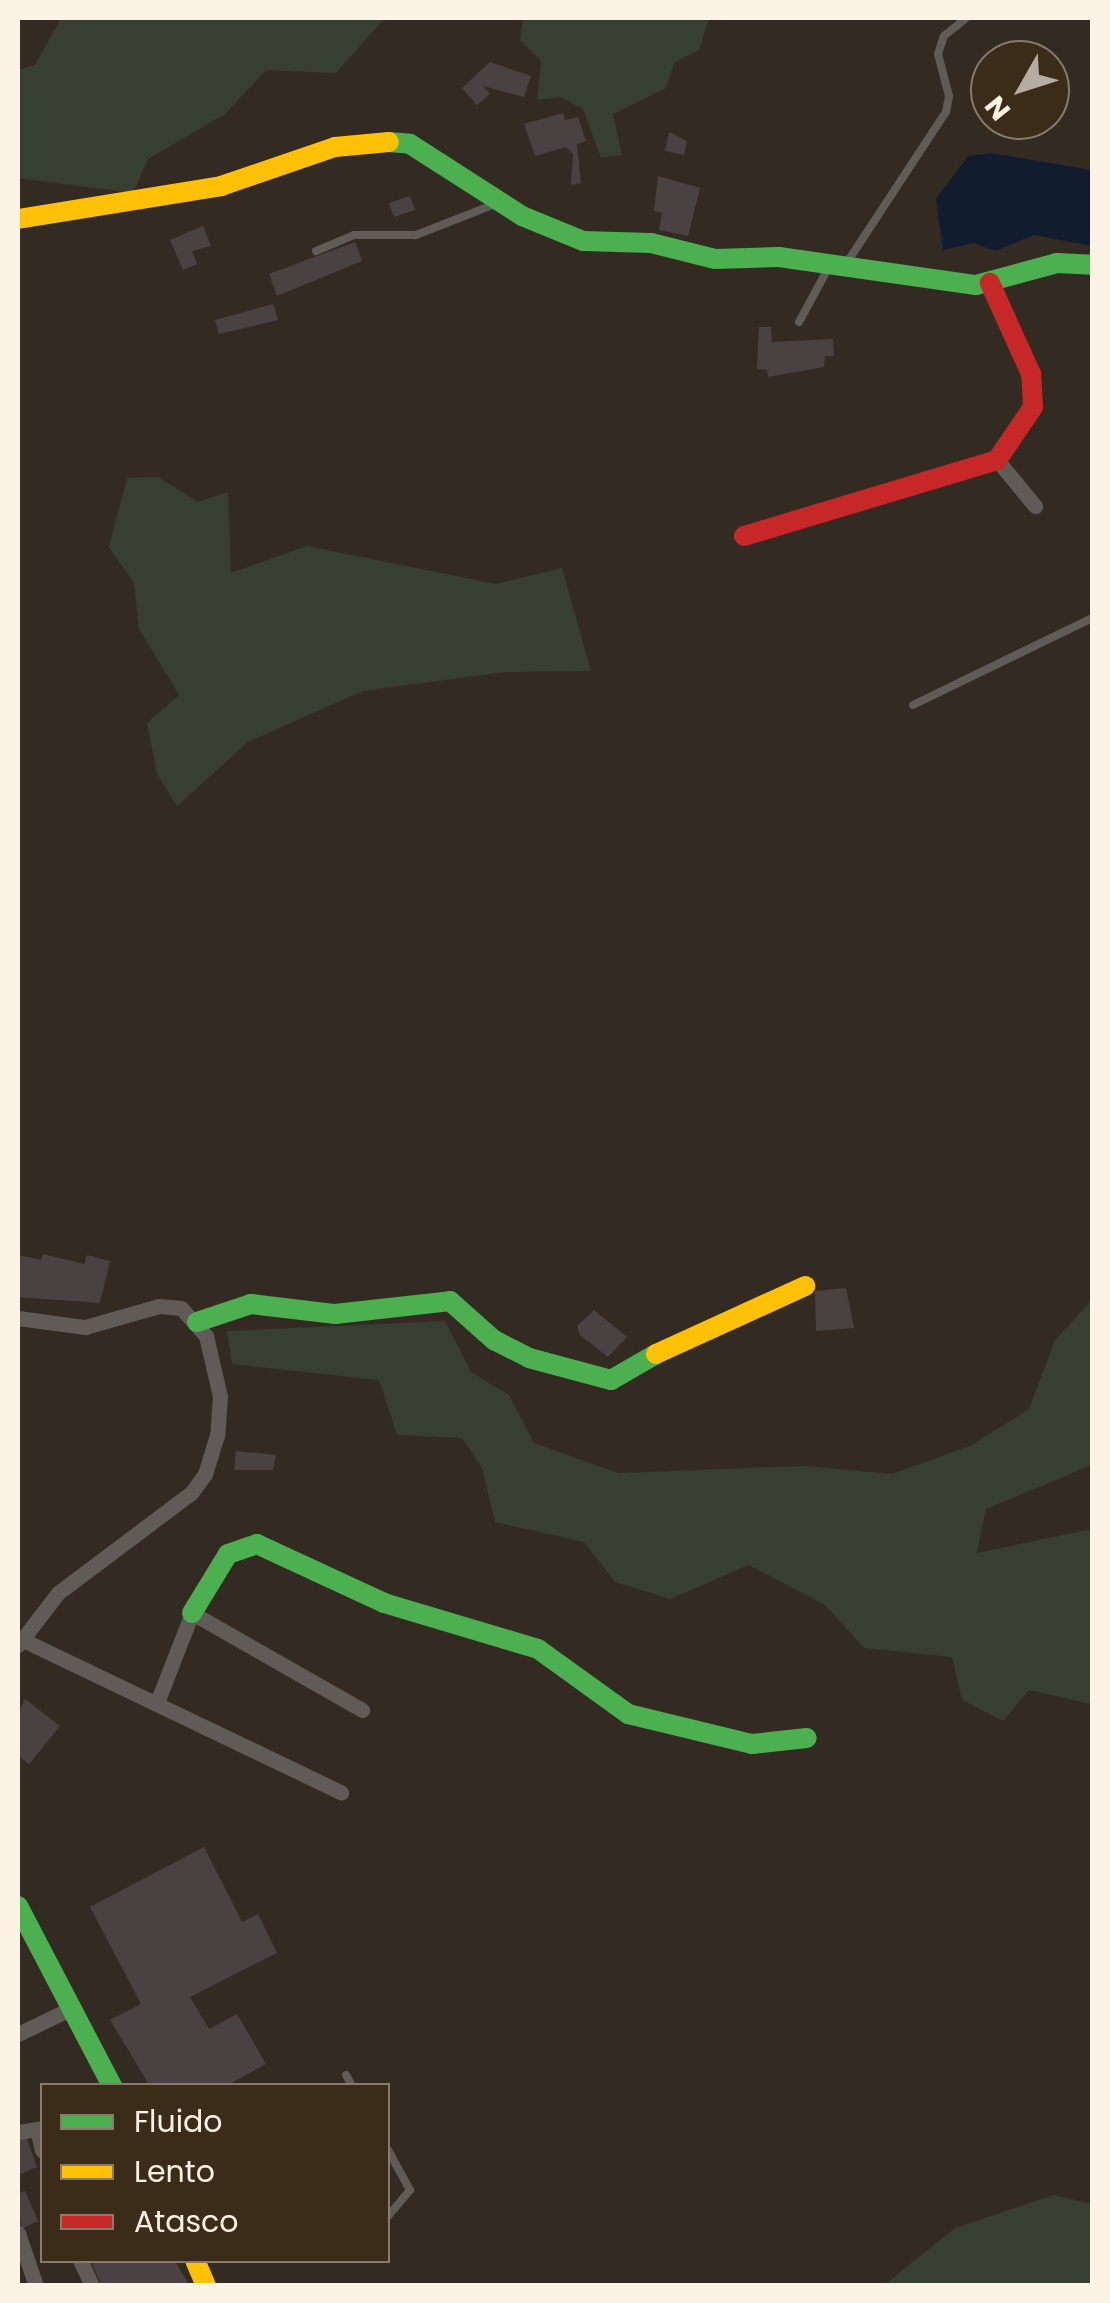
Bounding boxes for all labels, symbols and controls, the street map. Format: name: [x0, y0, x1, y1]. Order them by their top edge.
north arrow: [970, 40, 1070, 140]
text: N: [976, 87, 1020, 128]
legend: [40, 2083, 390, 2263]
text: Fluido: [134, 2100, 223, 2143]
text: Lento: [134, 2150, 215, 2193]
text: Atasco: [134, 2200, 239, 2243]

